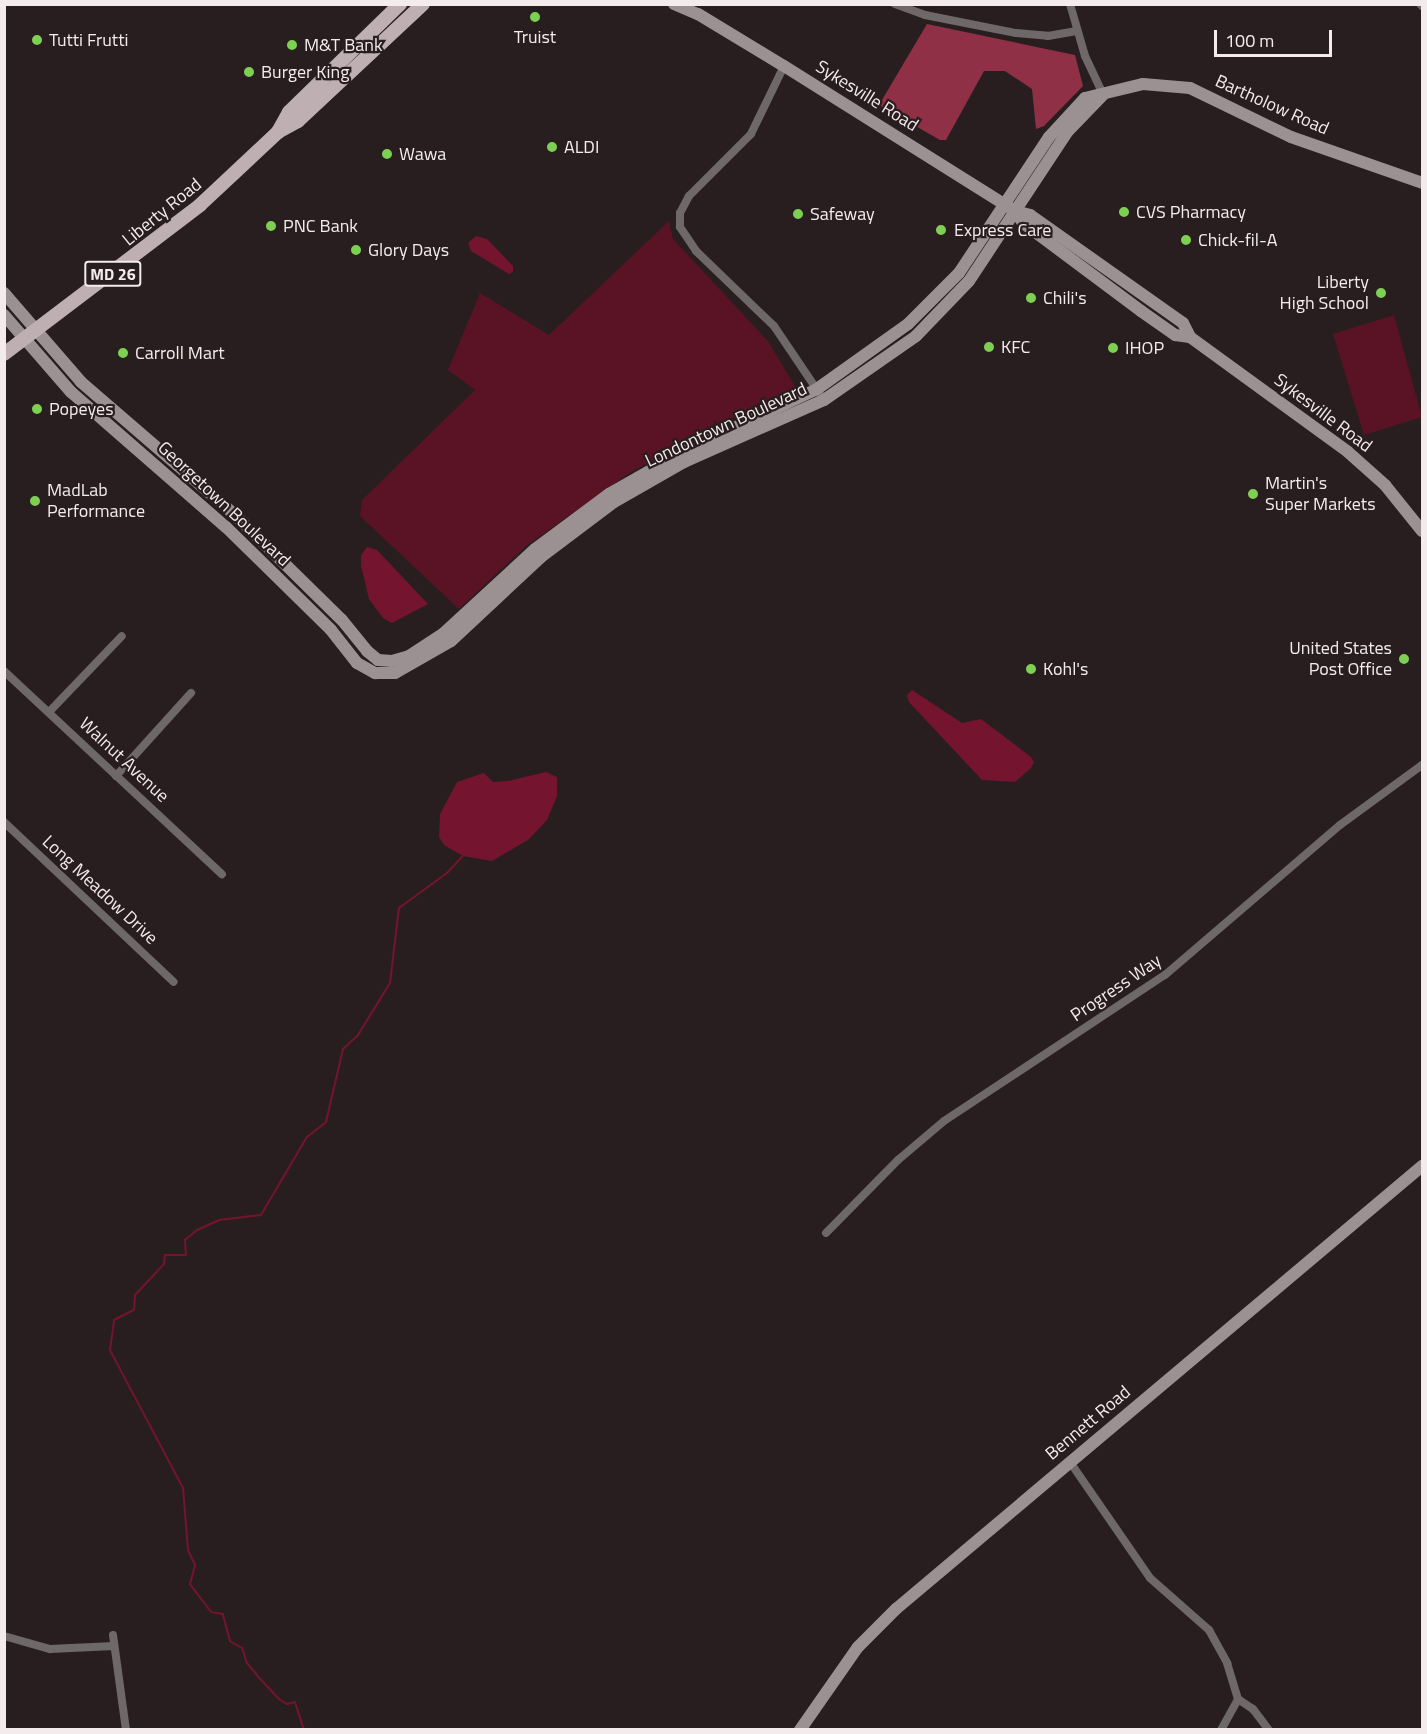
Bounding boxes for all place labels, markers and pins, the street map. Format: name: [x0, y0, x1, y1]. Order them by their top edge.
marker: Truist: [528, 10, 542, 24]
place label: Truist: [514, 26, 556, 48]
place label: Tutti Frutti: [49, 29, 128, 51]
marker: Tutti Frutti: [30, 33, 44, 47]
place label: M&T Bank: [304, 34, 383, 56]
marker: M&T Bank: [285, 38, 299, 52]
place label: Burger King: [261, 61, 349, 83]
marker: Burger King: [242, 65, 256, 79]
place label: ALDI: [564, 136, 599, 158]
marker: ALDI: [545, 140, 559, 154]
place label: Wawa: [399, 143, 446, 165]
marker: Wawa: [380, 147, 394, 161]
place label: CVS Pharmacy: [1136, 201, 1246, 223]
place label: Safeway: [810, 203, 875, 225]
marker: CVS Pharmacy: [1117, 205, 1131, 219]
marker: Safeway: [791, 207, 805, 221]
place label: PNC Bank: [283, 215, 358, 237]
marker: PNC Bank: [264, 219, 278, 233]
place label: Express Care: [954, 219, 1051, 241]
marker: Express Care: [932, 221, 950, 239]
place label: Chick-fil-A: [1198, 229, 1277, 251]
marker: Chick-fil-A: [1179, 233, 1193, 247]
place label: Glory Days: [368, 239, 449, 261]
marker: Glory Days: [349, 243, 363, 257]
place label: Liberty High School: [1280, 272, 1369, 314]
marker: Liberty High School: [1374, 286, 1388, 300]
place label: Chili's: [1043, 287, 1087, 309]
marker: Chili's: [1024, 291, 1038, 305]
place label: KFC: [1001, 336, 1030, 358]
place label: IHOP: [1125, 337, 1164, 359]
marker: KFC: [982, 340, 996, 354]
marker: IHOP: [1106, 341, 1120, 355]
place label: Carroll Mart: [135, 342, 225, 364]
marker: Carroll Mart: [116, 346, 130, 360]
place label: Popeyes: [49, 398, 114, 420]
marker: Popeyes: [30, 402, 44, 416]
place label: Martin's Super Markets: [1265, 473, 1376, 516]
place label: MadLab Performance: [47, 480, 145, 522]
marker: Martin's Super Markets: [1246, 487, 1260, 501]
marker: MadLab Performance: [28, 494, 42, 508]
place label: United States Post Office: [1289, 638, 1392, 680]
marker: United States Post Office: [1397, 652, 1411, 666]
place label: Kohl's: [1043, 658, 1088, 680]
marker: Kohl's: [1024, 662, 1038, 676]

